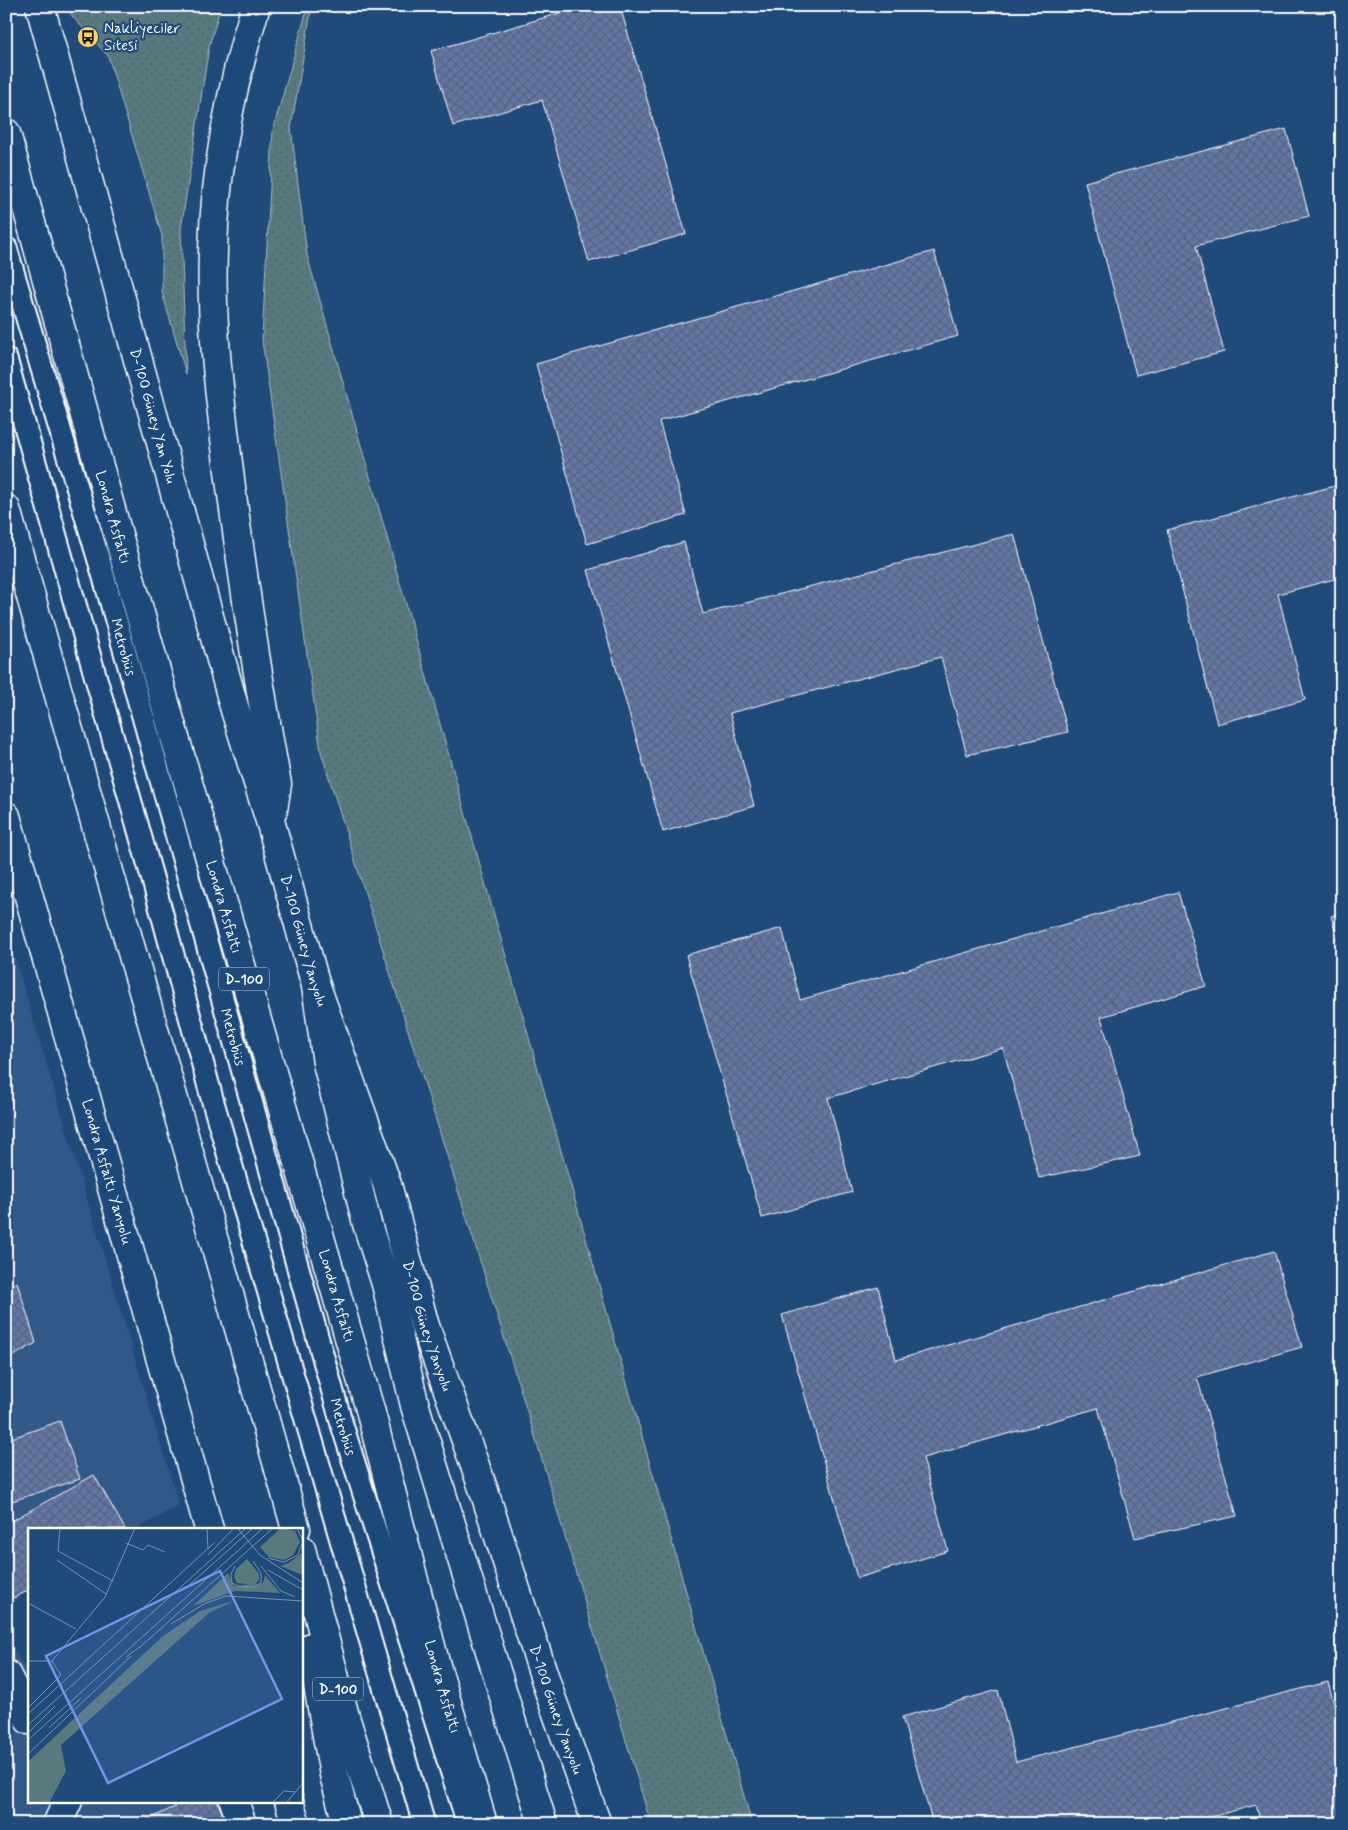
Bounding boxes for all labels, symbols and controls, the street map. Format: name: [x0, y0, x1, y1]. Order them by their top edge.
place label: Nakliyeciler Sitesi: [104, 19, 180, 56]
bus stop icon: Nakliyeciler Sitesi: [76, 25, 100, 49]
street label: D-100 Güney Yan Yolu: [124, 346, 181, 486]
street label: Londra Asfaltı: [90, 469, 135, 566]
street label: Metrobüs: [105, 616, 140, 679]
street label: Londra Asfaltı: [200, 858, 246, 956]
street label: D-100 Güney Yanyolu: [275, 873, 331, 1009]
road number: D-100: [219, 968, 269, 991]
street label: Metrobüs: [215, 1006, 250, 1069]
street label: Londra Asfaltı Yanyolu: [76, 1097, 137, 1247]
street label: Londra Asfaltı: [313, 1247, 359, 1345]
street label: D-100 Güney Yanyolu: [397, 1259, 457, 1394]
street label: Metrobüs: [324, 1396, 360, 1459]
inset map: [28, 1528, 302, 1802]
street label: Londra Asfaltı: [419, 1638, 465, 1736]
street label: D-100 Güney Yanyolu: [524, 1643, 587, 1777]
road number: D-100: [313, 1678, 363, 1700]

